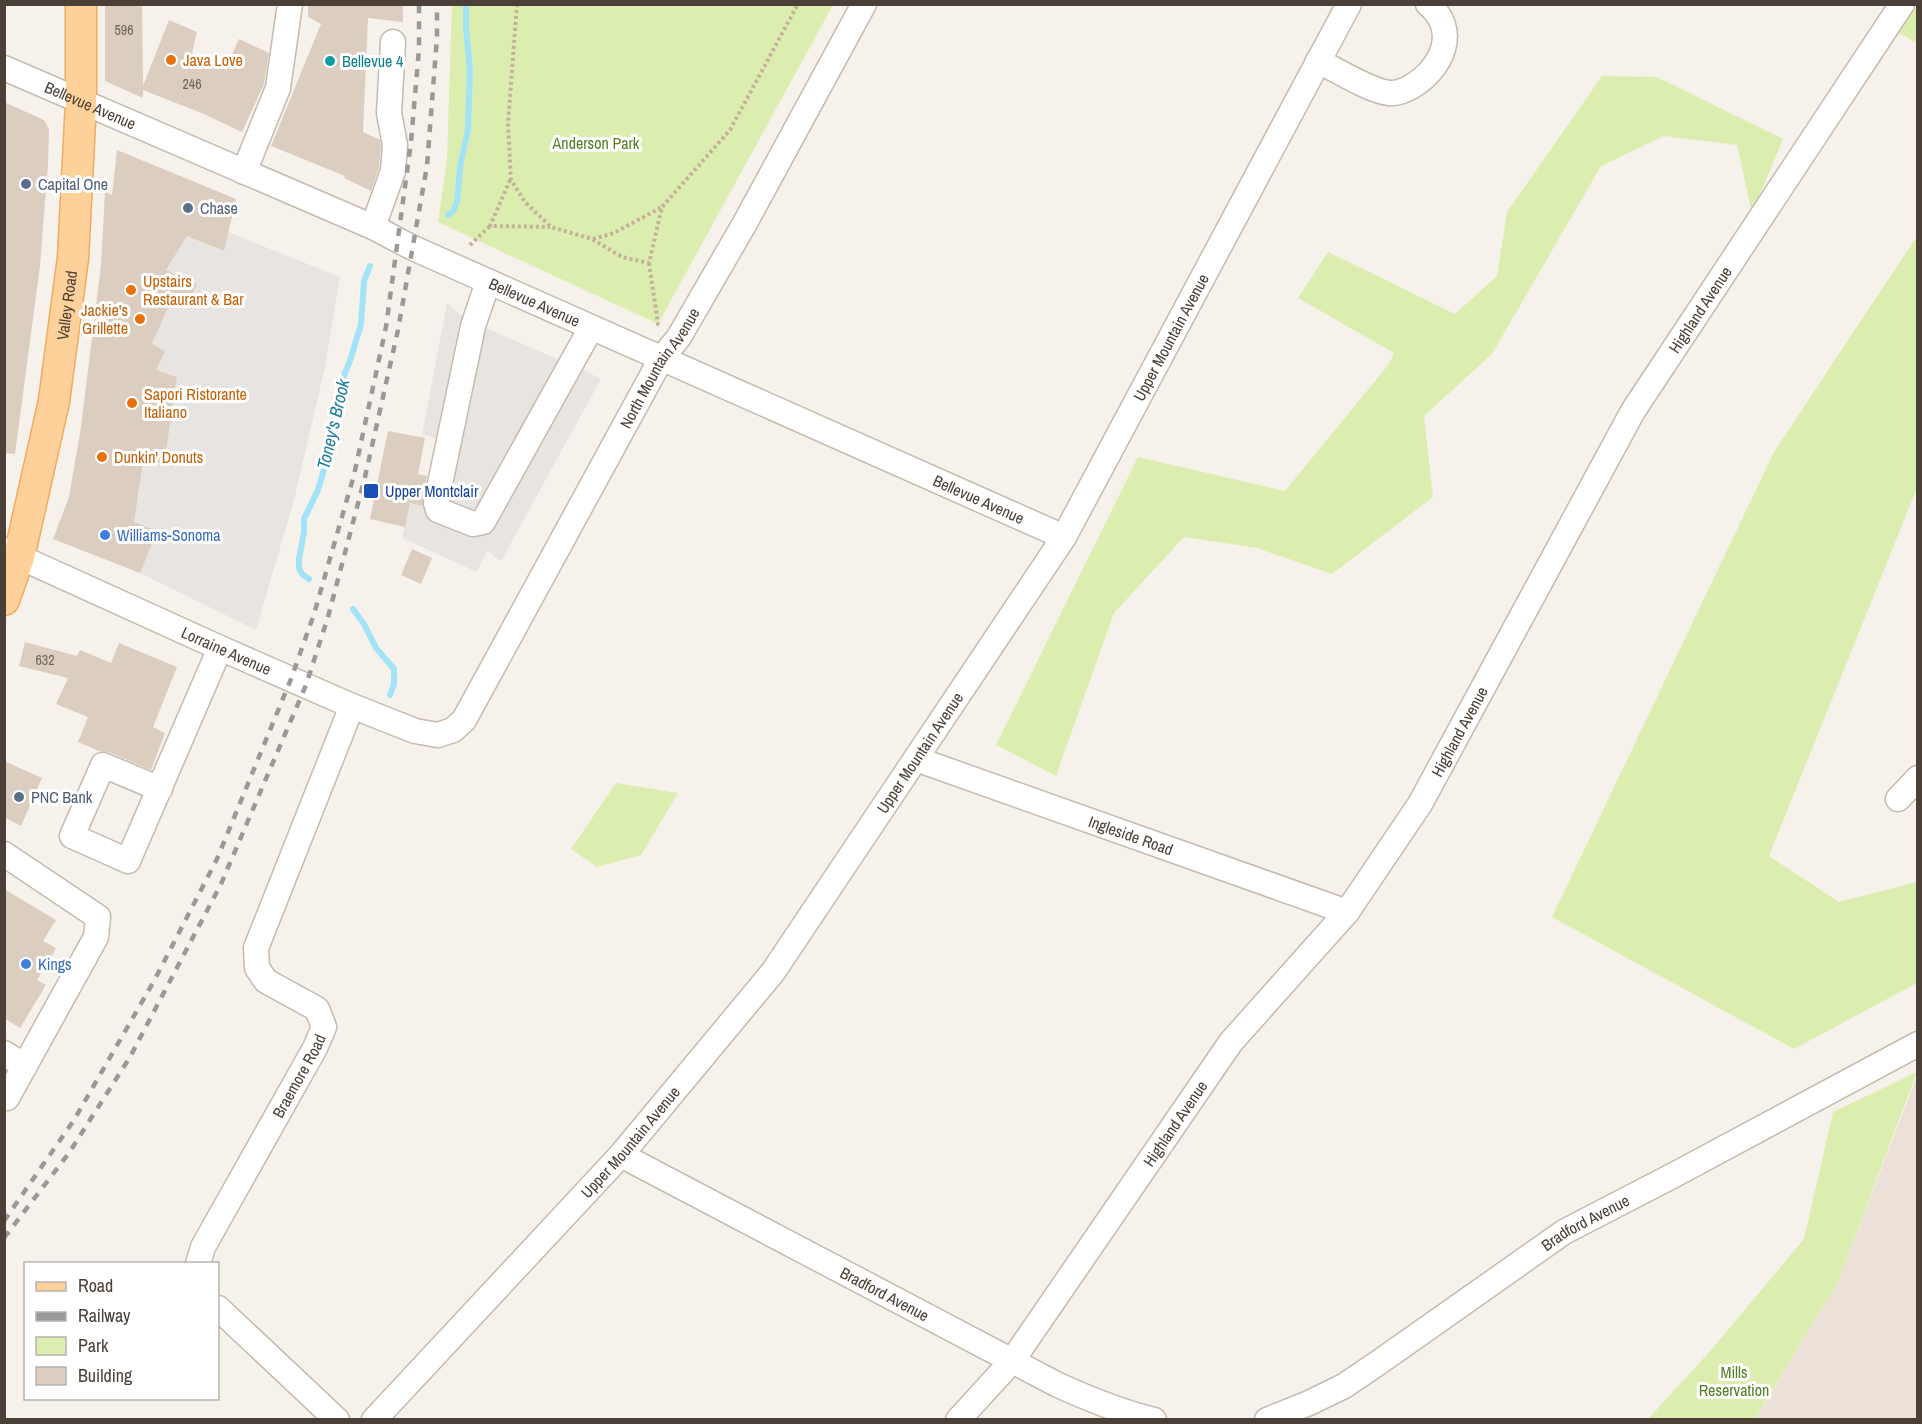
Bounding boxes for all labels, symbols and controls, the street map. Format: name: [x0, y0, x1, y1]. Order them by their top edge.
house number: 596: [114, 21, 134, 39]
place label: Java Love: [183, 49, 243, 71]
place label: Bellevue 4: [342, 50, 403, 72]
marker: Java Love: [164, 53, 178, 67]
marker: Bellevue 4: [323, 54, 337, 68]
house number: 246: [182, 75, 202, 93]
street label: Bellevue Avenue: [41, 76, 139, 135]
park label: Anderson Park: [552, 132, 640, 154]
place label: Capital One: [38, 173, 108, 195]
marker: Capital One: [19, 177, 33, 191]
place label: Chase: [200, 197, 238, 219]
marker: Chase: [181, 201, 195, 215]
street label: Highland Avenue: [1663, 262, 1737, 357]
street label: Valley Road: [51, 269, 82, 341]
place label: Upstairs Restaurant & Bar: [143, 270, 244, 310]
street label: Upper Mountain Avenue: [1128, 270, 1214, 405]
street label: Bellevue Avenue: [486, 272, 584, 332]
marker: Upstairs Restaurant & Bar: [124, 283, 138, 297]
place label: Jackie's Grillette: [81, 299, 128, 339]
street label: North Mountain Avenue: [614, 304, 705, 432]
marker: Jackie's Grillette: [133, 312, 147, 326]
water label: Toney's Brook: [310, 376, 356, 472]
place label: Sapori Ristorante Italiano: [144, 383, 247, 423]
marker: Sapori Ristorante Italiano: [125, 396, 139, 410]
place label: Dunkin' Donuts: [114, 446, 203, 468]
marker: Dunkin' Donuts: [95, 450, 109, 464]
street label: Bellevue Avenue: [930, 469, 1028, 529]
place label: Upper Montclair: [385, 480, 479, 502]
marker: Upper Montclair: [362, 482, 380, 500]
place label: Williams-Sonoma: [117, 524, 221, 546]
marker: Williams-Sonoma: [98, 528, 112, 542]
street label: Lorraine Avenue: [178, 621, 275, 680]
house number: 632: [35, 651, 55, 669]
street label: Highland Avenue: [1426, 682, 1493, 781]
street label: Upper Mountain Avenue: [871, 688, 968, 818]
place label: PNC Bank: [31, 786, 93, 808]
marker: PNC Bank: [12, 790, 26, 804]
street label: Ingleside Road: [1086, 810, 1176, 860]
place label: Kings: [38, 953, 72, 975]
marker: Kings: [19, 957, 33, 971]
street label: Braemore Road: [267, 1031, 331, 1122]
street label: Highland Avenue: [1138, 1076, 1212, 1171]
street label: Upper Mountain Avenue: [575, 1081, 685, 1203]
street label: Bradford Avenue: [1537, 1189, 1633, 1256]
street label: Bradford Avenue: [836, 1261, 933, 1326]
legend: [24, 1262, 219, 1400]
text: Road: [78, 1273, 113, 1298]
text: Railway: [78, 1303, 131, 1328]
text: Park: [78, 1333, 109, 1358]
park label: Mills Reservation: [1699, 1361, 1769, 1401]
text: Building: [78, 1363, 133, 1388]

